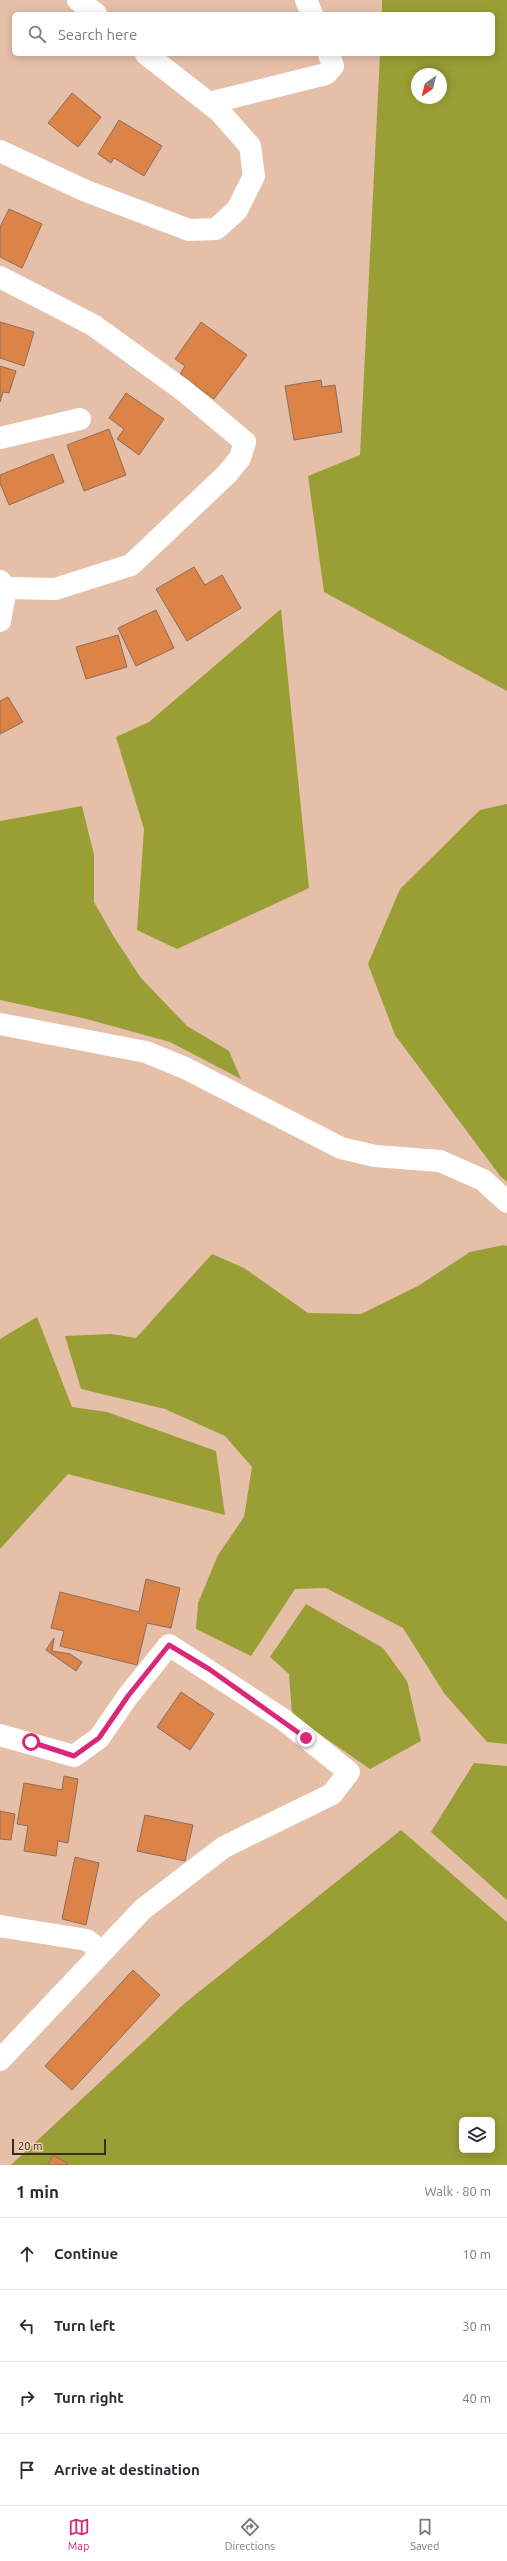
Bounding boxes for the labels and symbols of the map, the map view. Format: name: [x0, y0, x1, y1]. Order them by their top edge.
north arrow: [411, 68, 447, 104]
route end: [297, 1729, 315, 1747]
route start: [22, 1733, 40, 1751]
scale bar: [12, 2137, 106, 2156]

